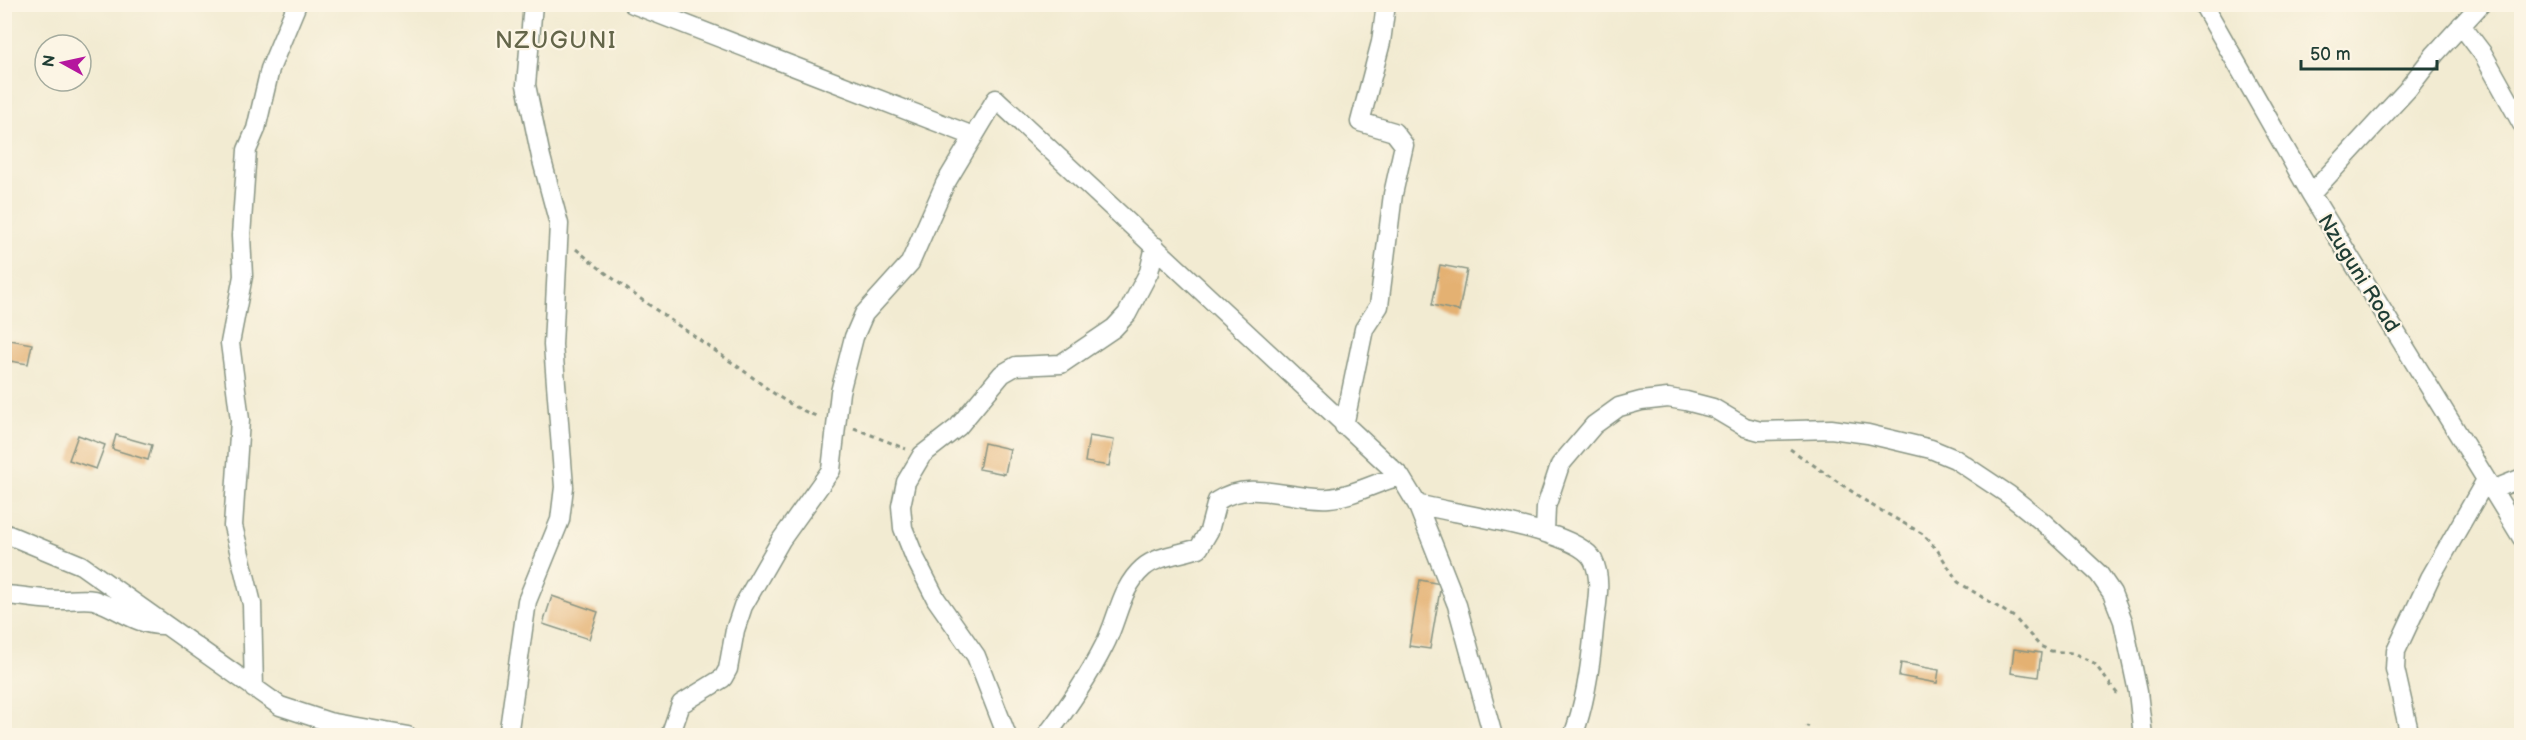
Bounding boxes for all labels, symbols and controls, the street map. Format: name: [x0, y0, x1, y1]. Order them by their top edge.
district label: NZUGUNI: [495, 26, 617, 55]
north arrow: [33, 33, 93, 93]
scale bar: [2301, 33, 2438, 71]
text: 50 m: [2310, 44, 2351, 65]
text: N: [39, 54, 60, 68]
street label: Nzuguni Road: [2312, 210, 2405, 337]

